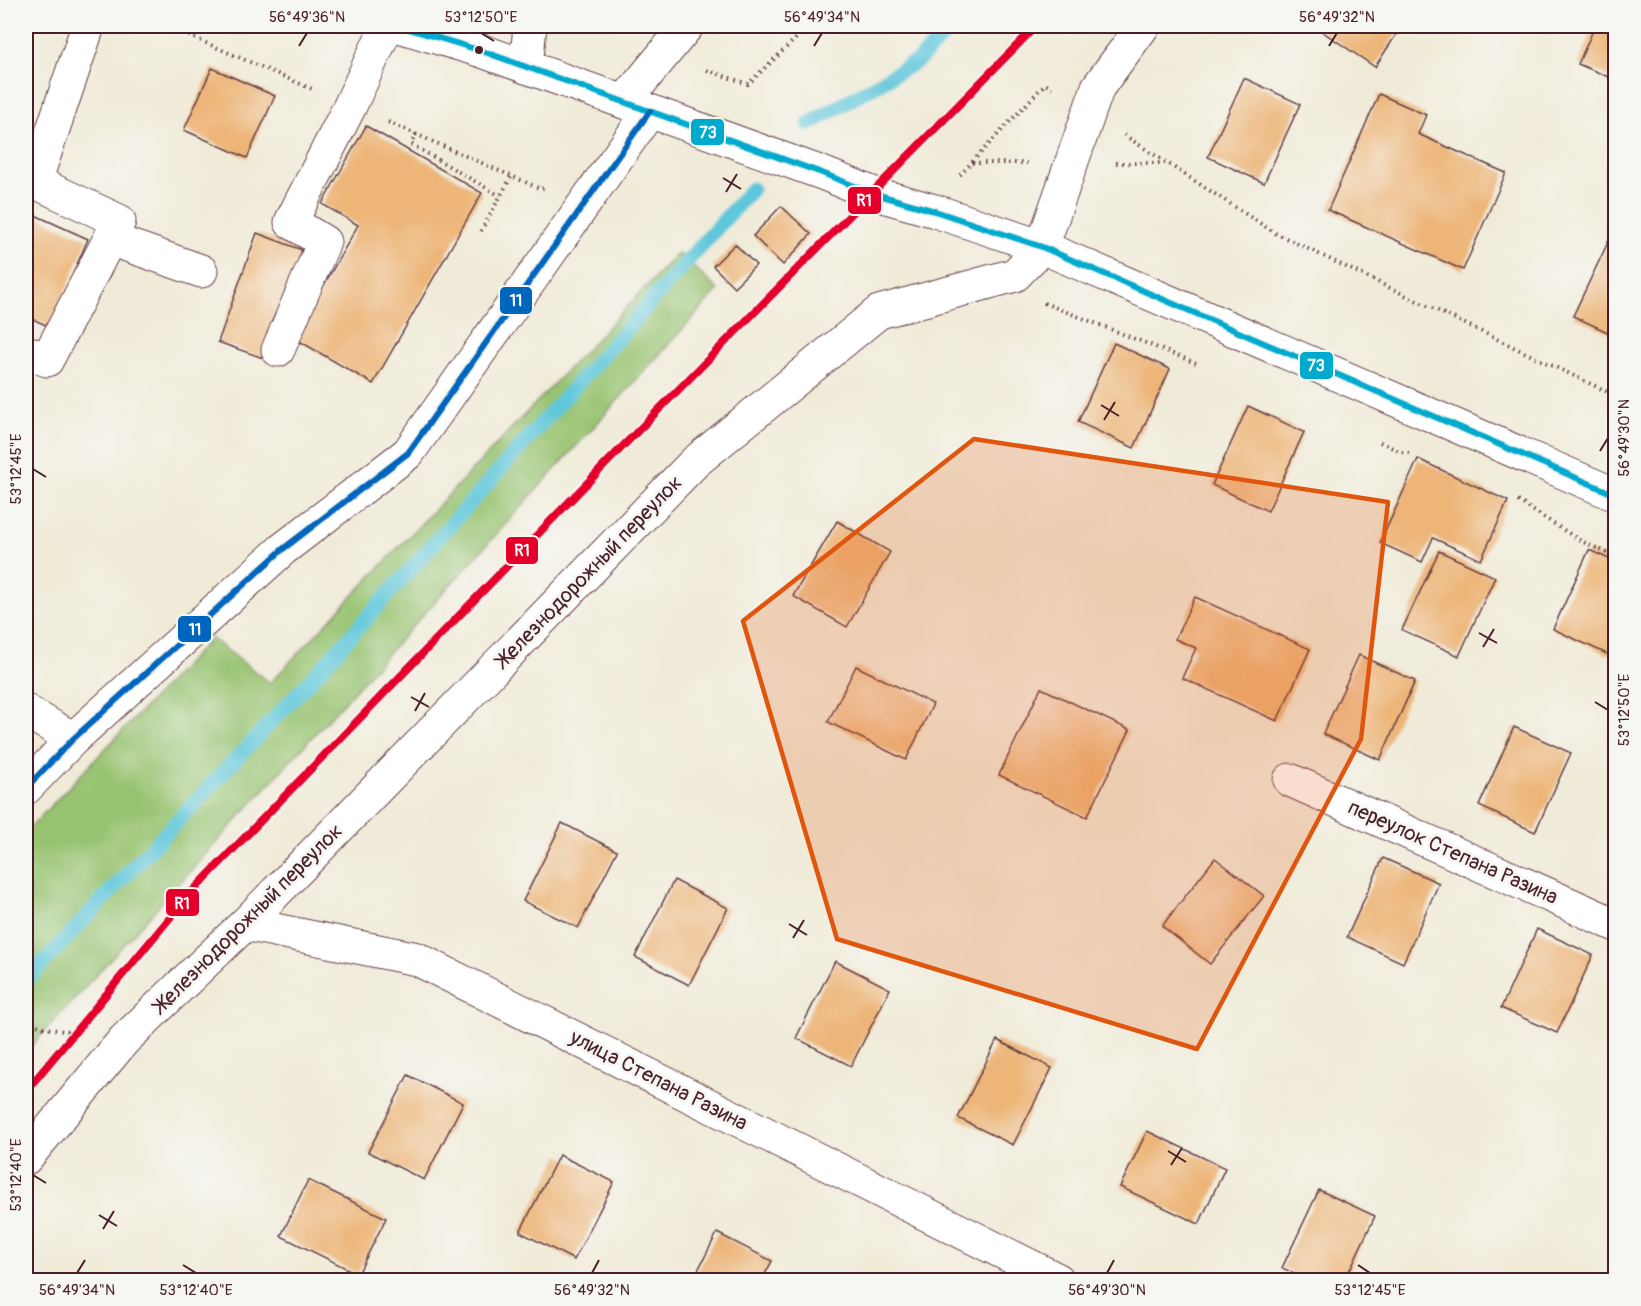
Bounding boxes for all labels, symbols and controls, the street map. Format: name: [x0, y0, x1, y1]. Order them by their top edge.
text: 56°49'36"N: [269, 8, 345, 27]
text: 53°12'50"E: [445, 8, 517, 27]
text: 56°49'34"N: [784, 8, 860, 27]
text: 56°49'32"N: [1299, 8, 1375, 27]
unlabelled marker: [473, 44, 485, 56]
line badge: 73: [690, 118, 725, 146]
text: 73: [699, 123, 717, 143]
line badge: R1: [847, 186, 882, 215]
text: R1: [856, 191, 872, 211]
line badge: 11: [499, 286, 533, 315]
text: 11: [510, 291, 522, 311]
line badge: 73: [1299, 351, 1334, 380]
text: 73: [1307, 356, 1325, 376]
text: 56°49'30"N: [1615, 399, 1634, 477]
text: 53°12'45"E: [7, 433, 26, 505]
street label: Железнодорожный переулок: [488, 469, 688, 675]
line badge: R1: [505, 536, 539, 565]
text: R1: [514, 541, 530, 561]
line badge: 11: [177, 615, 212, 643]
text: 11: [189, 620, 201, 640]
text: 53°12'50"E: [1615, 674, 1634, 746]
street label: переулок Степана Разина: [1344, 794, 1562, 911]
street label: Железнодорожный переулок: [146, 818, 349, 1021]
line badge: R1: [165, 888, 200, 917]
text: R1: [174, 894, 190, 914]
street label: улица Степана Разина: [564, 1024, 752, 1137]
text: 53°12'40"E: [7, 1138, 26, 1212]
text: 56°49'34"N: [39, 1281, 115, 1300]
text: 53°12'40"E: [159, 1281, 233, 1300]
text: 56°49'32"N: [554, 1281, 630, 1300]
text: 56°49'30"N: [1068, 1281, 1146, 1300]
text: 53°12'45"E: [1334, 1281, 1406, 1300]

